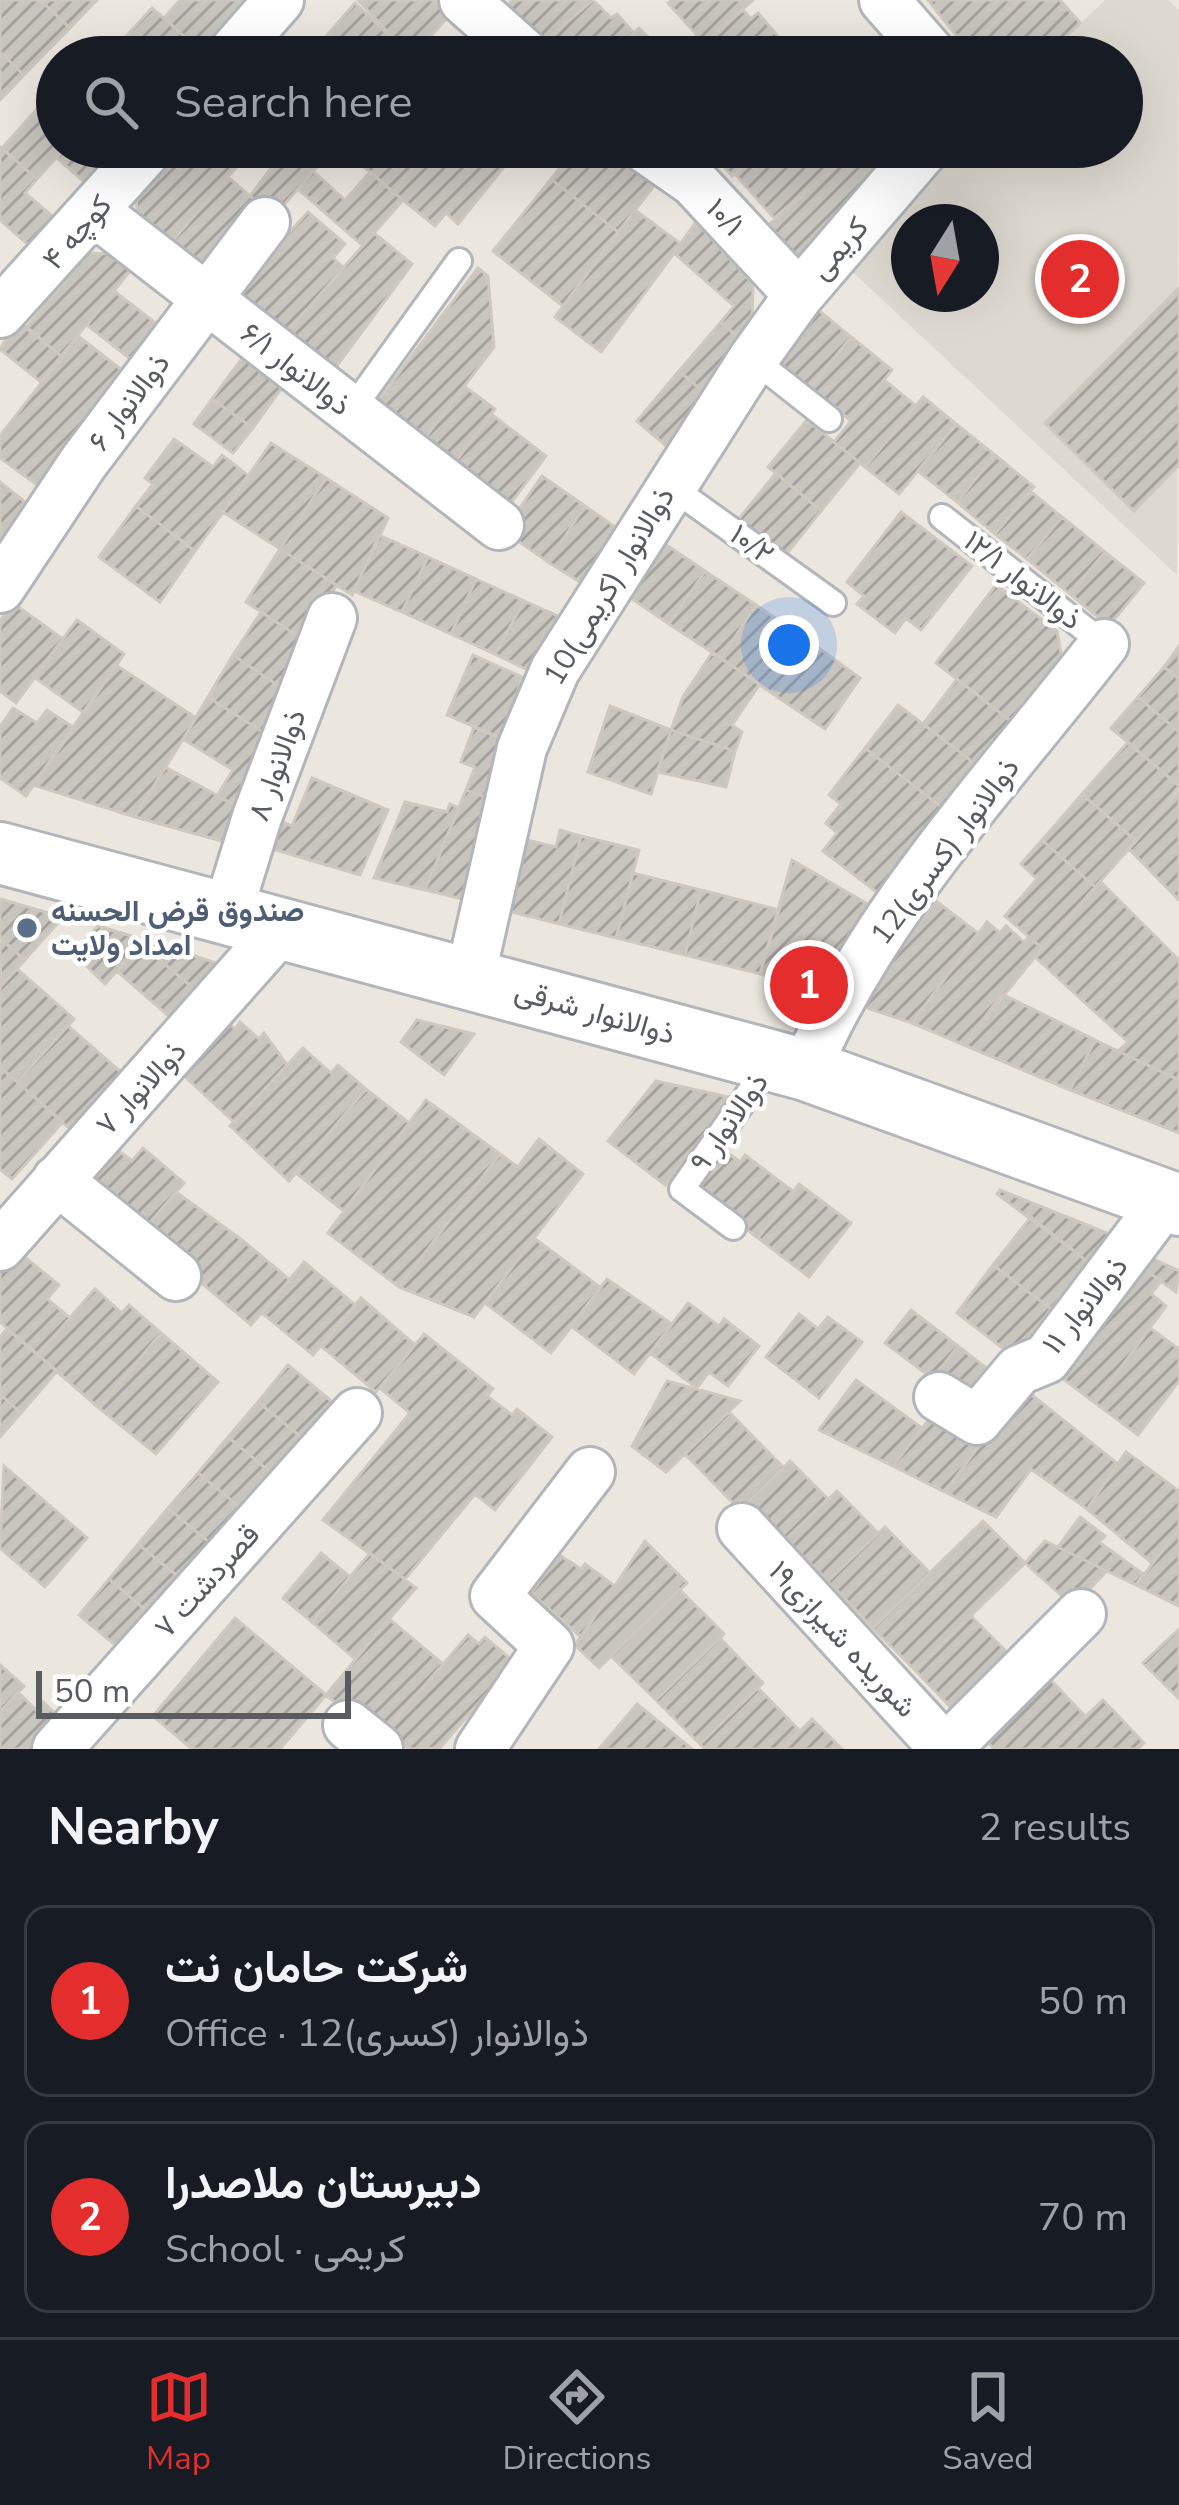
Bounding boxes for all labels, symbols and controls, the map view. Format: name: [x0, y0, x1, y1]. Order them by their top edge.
search box: [36, 36, 1143, 168]
icon: search: [78, 69, 144, 135]
text: Search here: [174, 72, 413, 133]
street label: کوچه ۴: [33, 186, 121, 279]
street label: ۱۰/۱: [697, 189, 753, 245]
north arrow: [891, 204, 999, 312]
street label: کریمی: [800, 208, 878, 289]
pin: 2: [1041, 234, 1119, 324]
street label: ذوالانوار ۶/۱: [232, 313, 360, 426]
street label: ذوالانوار ۶: [79, 345, 180, 460]
street label: 10ذوالانوار (کریمی): [534, 479, 685, 693]
street label: ۱۰/۲: [721, 514, 782, 574]
street label: ذوالانوار ۱۲/۱: [955, 521, 1090, 640]
your location: [759, 615, 819, 675]
street label: ذوالانوار ۸: [238, 704, 317, 827]
street label: 12ذوالانوار (کسری): [861, 749, 1029, 953]
place label: صندوق قرض الحسنه امداد ولایت: [51, 891, 305, 966]
marker: صندوق قرض الحسنه امداد ولایت: [14, 915, 40, 941]
pin: 1: [770, 940, 848, 1030]
street label: ذوالانوار شرقی: [510, 970, 680, 1055]
street label: ذوالانوار ۷: [87, 1032, 196, 1145]
street label: ذوالانوار ۹: [680, 1064, 779, 1180]
street label: ذوالانوار ۱۱: [1033, 1247, 1138, 1363]
street label: قصردشت ۷: [145, 1516, 269, 1647]
street label: شوریده شیرازی۱۹: [759, 1552, 926, 1727]
scale bar: [36, 1665, 351, 1718]
text: 50 m: [54, 1669, 130, 1714]
text: Nearby: [48, 1792, 219, 1862]
text: 2 results: [979, 1801, 1131, 1854]
text: شرکت حامان نت: [165, 1937, 468, 1998]
text: 1: [78, 1975, 102, 2028]
text: 50 m: [1038, 1975, 1128, 2028]
text: Office · 12ذوالانوار (کسری): [165, 2007, 589, 2060]
text: دبیرستان ملاصدرا: [165, 2153, 482, 2214]
text: 2: [78, 2191, 102, 2244]
text: 70 m: [1038, 2191, 1128, 2244]
text: School · کریمی: [165, 2223, 406, 2276]
tab: Map: [146, 2364, 212, 2481]
tab: Directions: [503, 2364, 651, 2481]
tab: Saved: [942, 2364, 1033, 2481]

